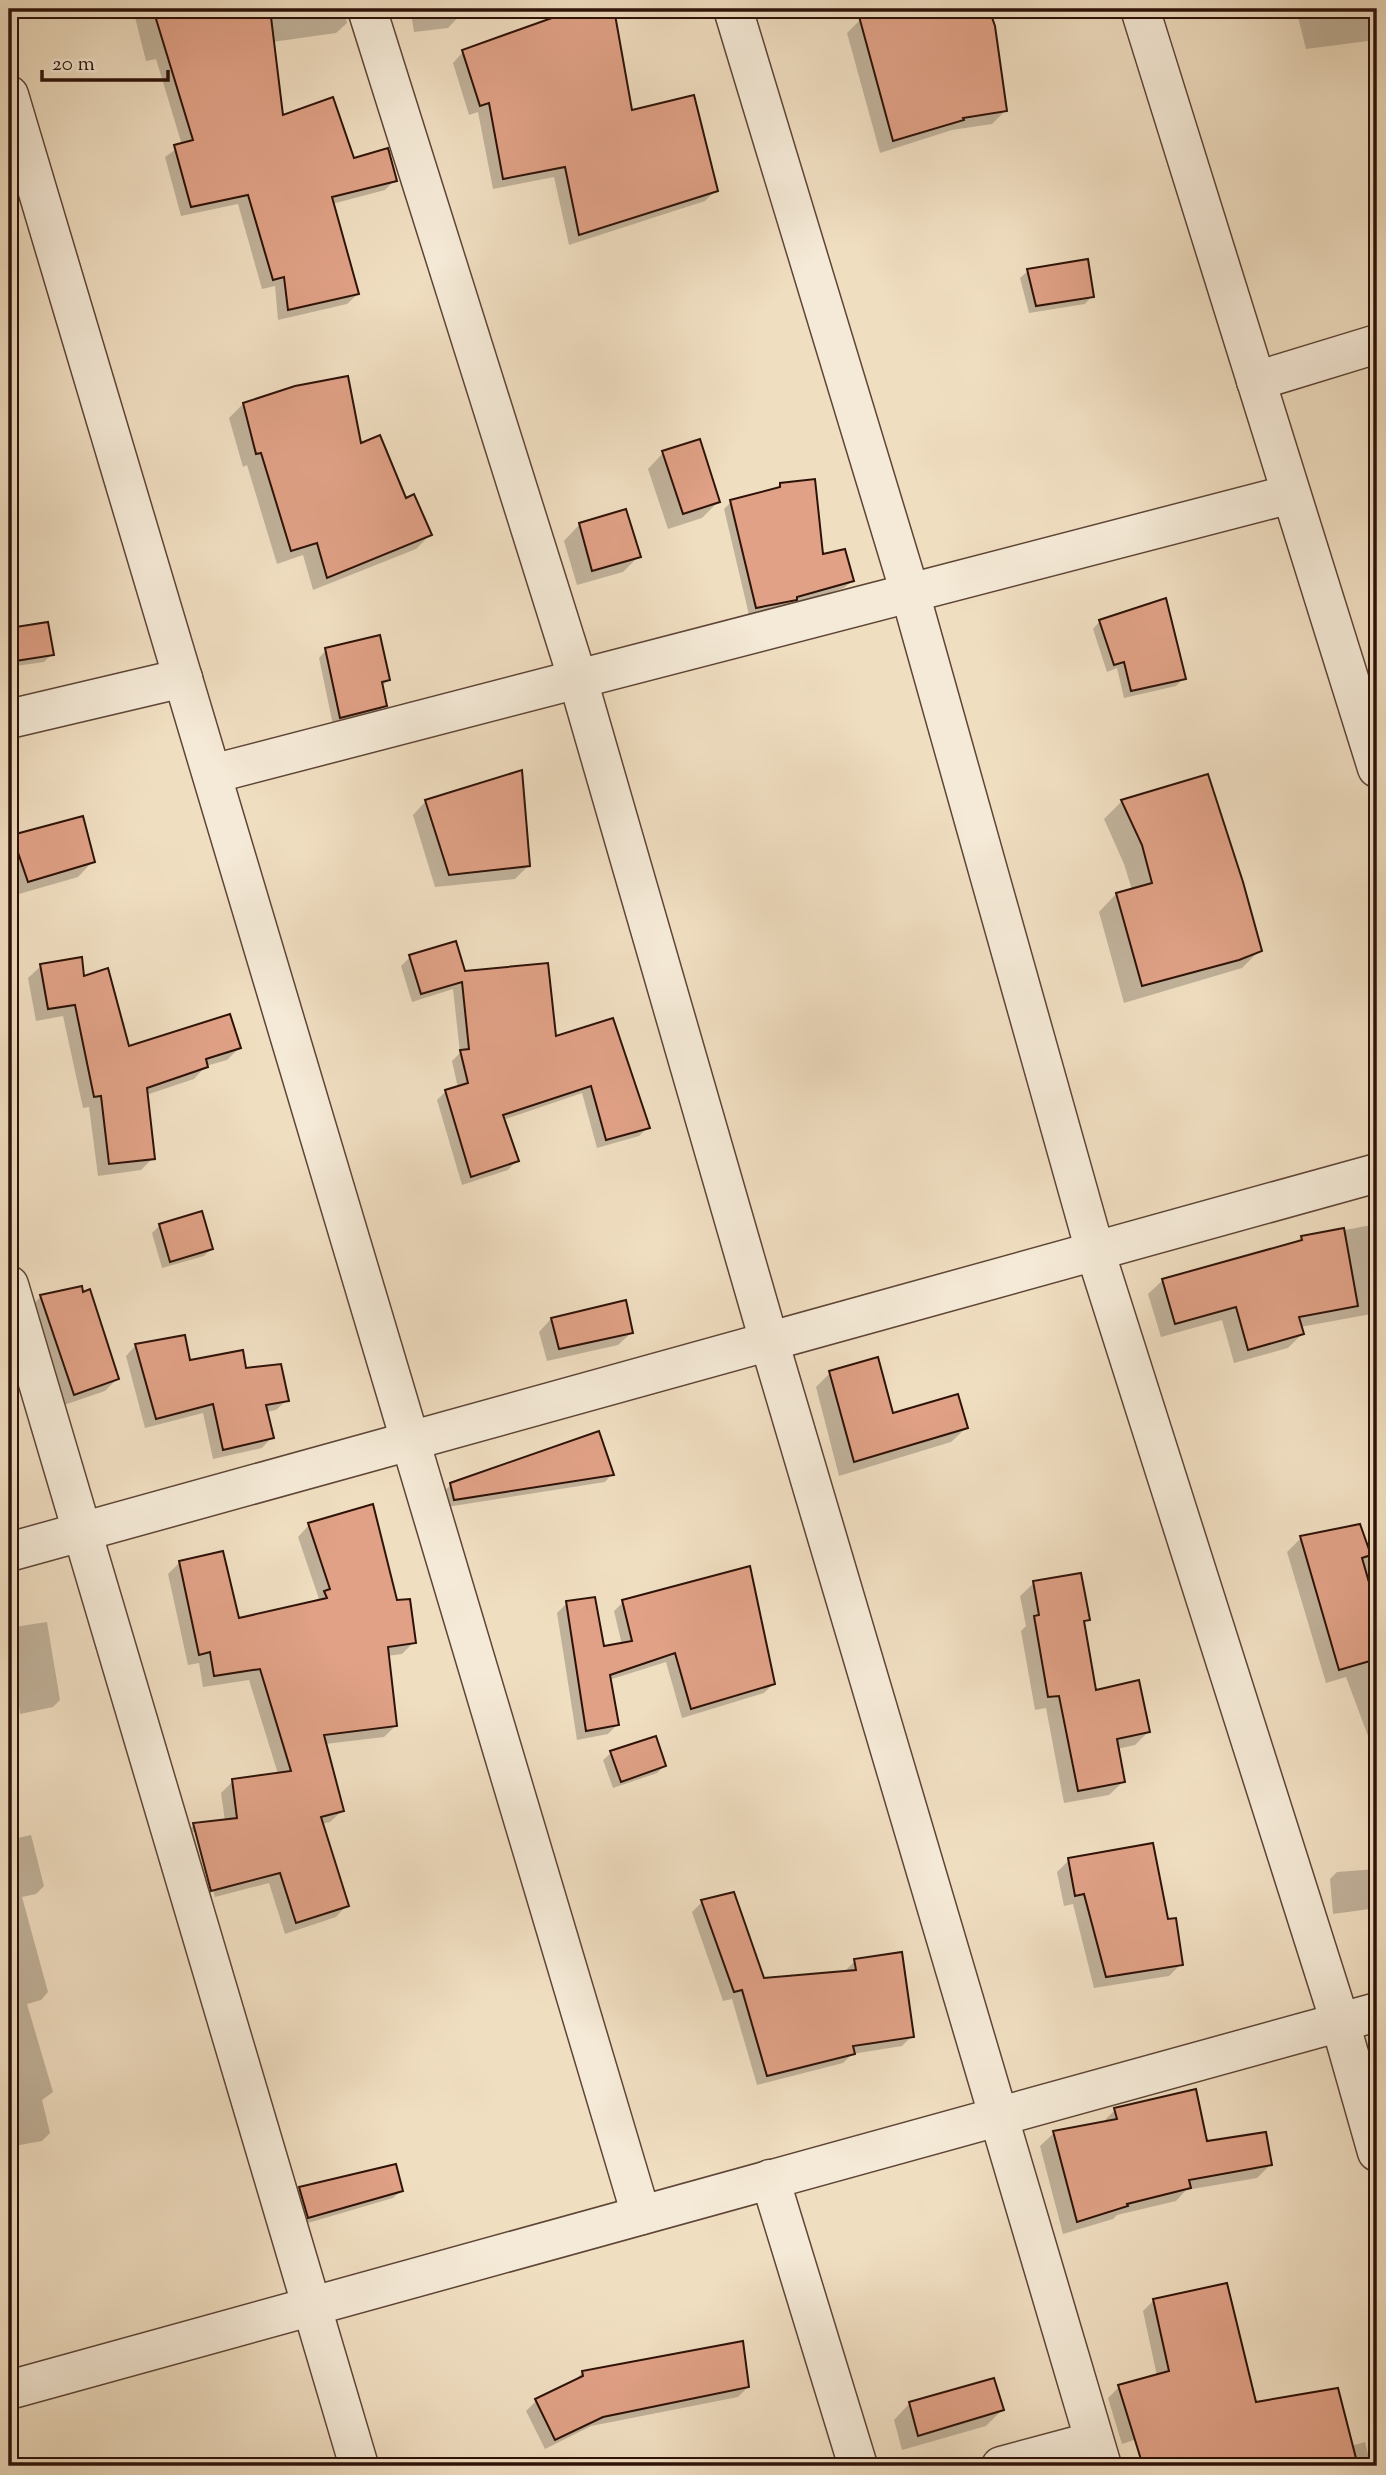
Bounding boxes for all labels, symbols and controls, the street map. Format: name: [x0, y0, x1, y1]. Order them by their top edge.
scale bar: [42, 38, 168, 82]
text: 20 m: [52, 50, 95, 80]

